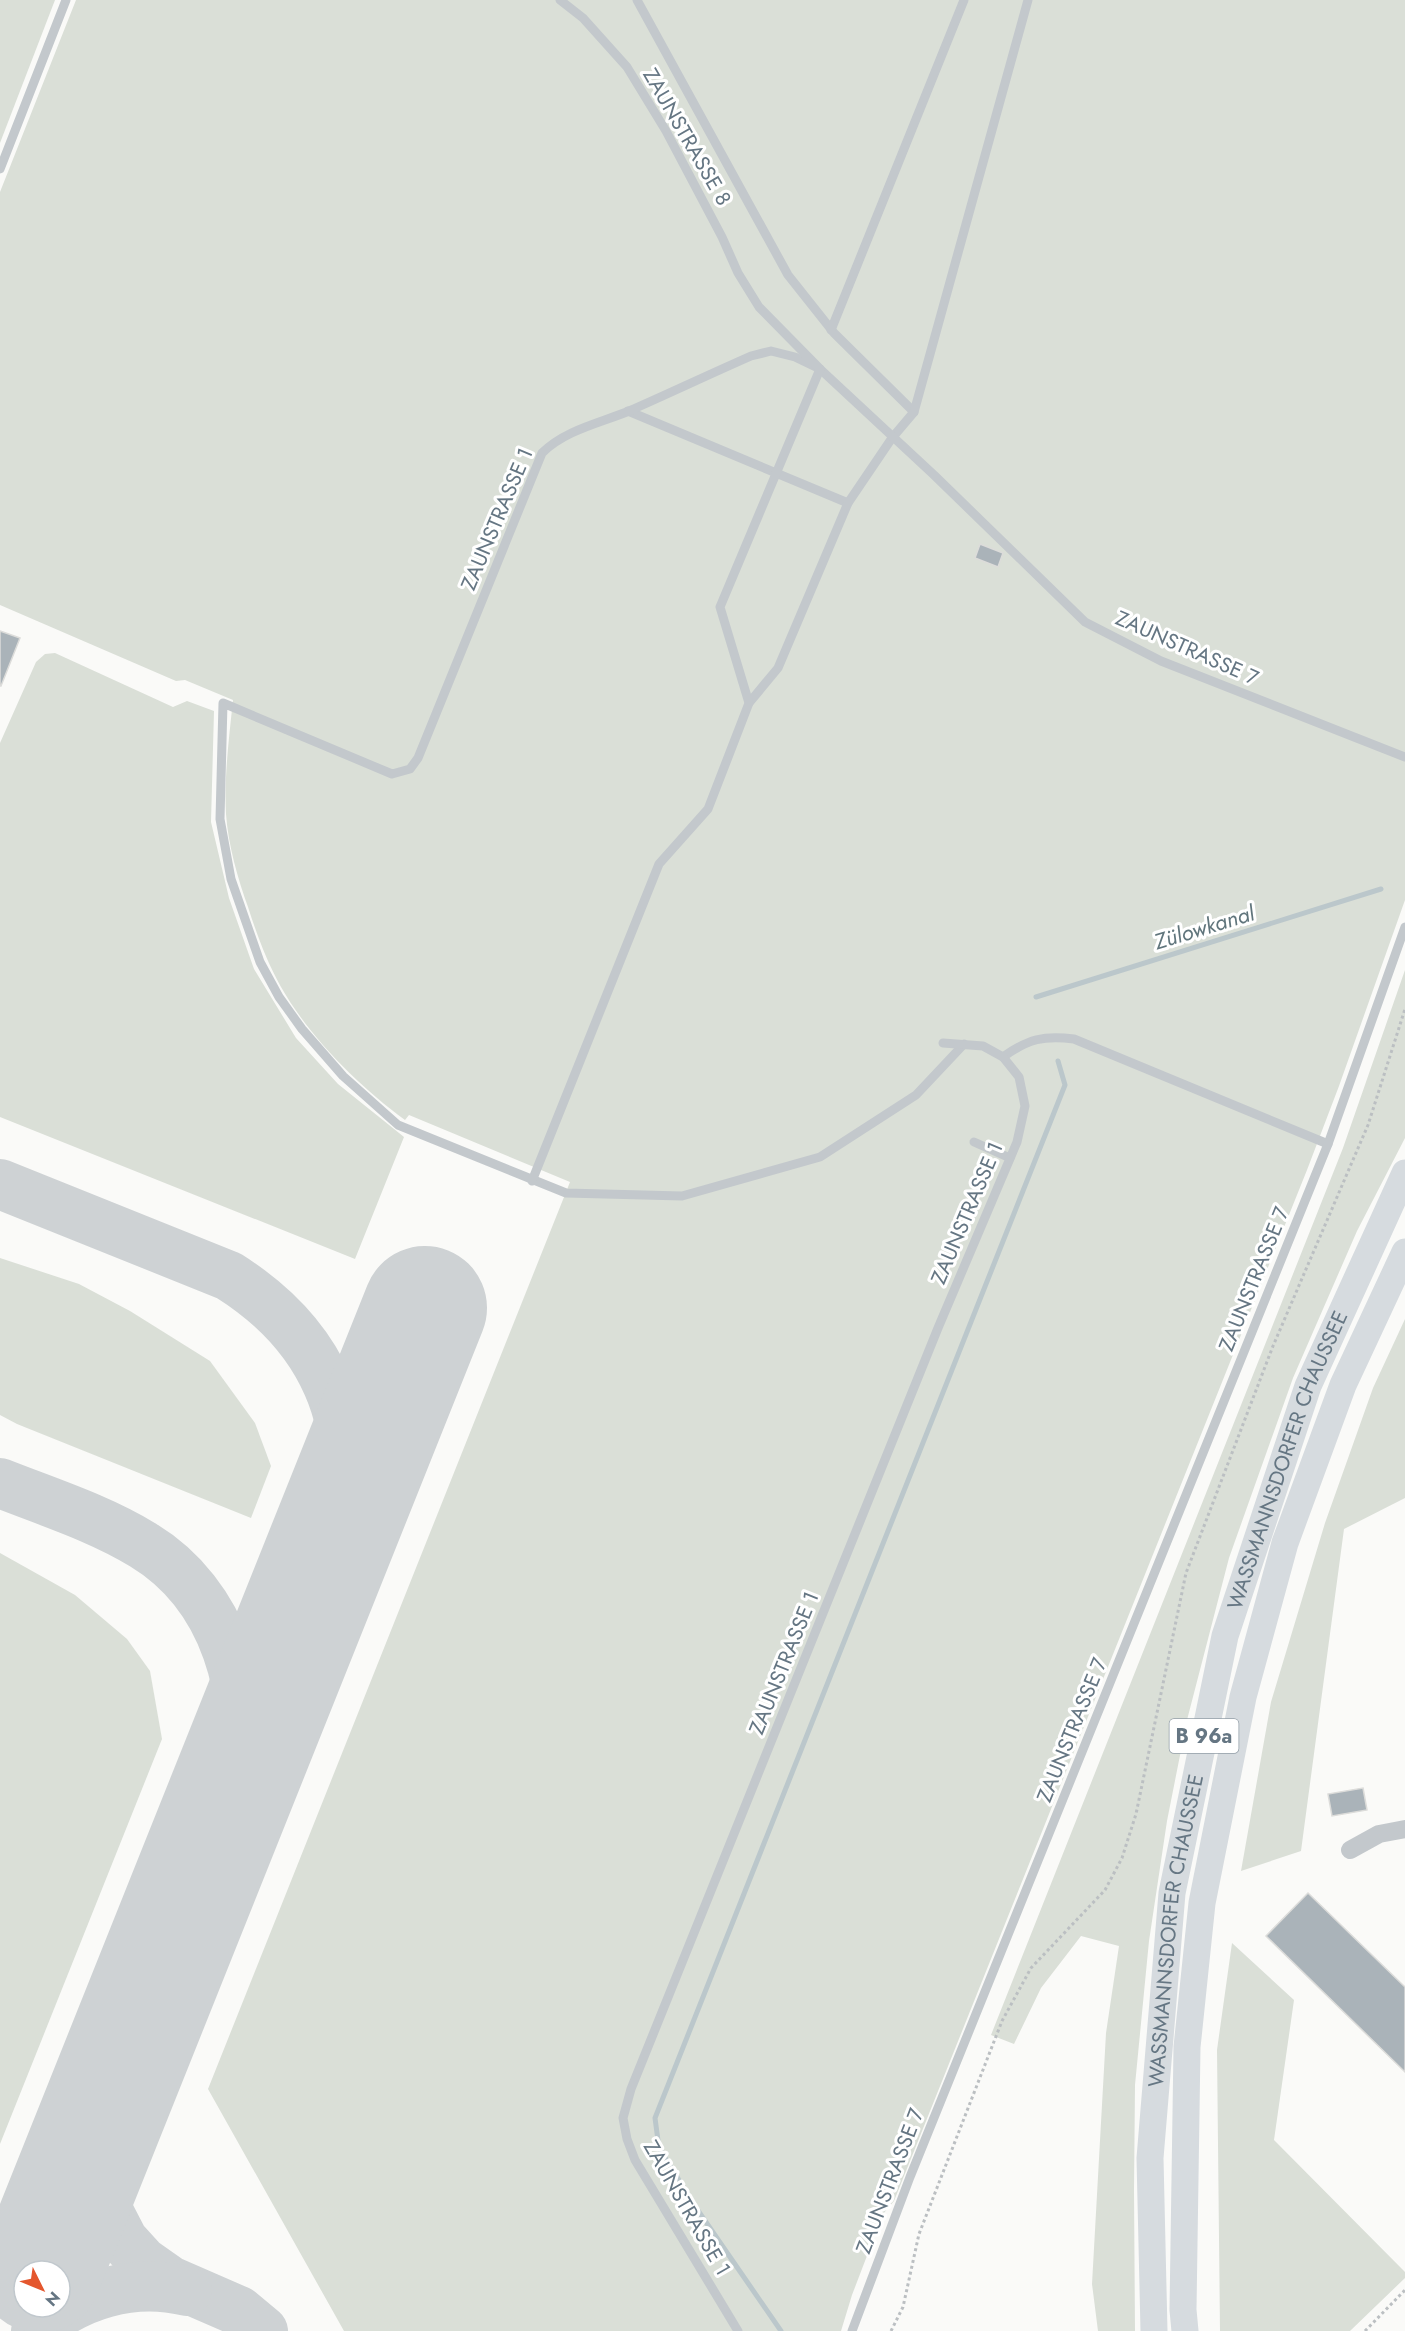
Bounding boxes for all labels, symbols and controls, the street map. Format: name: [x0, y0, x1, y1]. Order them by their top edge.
street label: ZAUNSTRASSE 8: [636, 63, 738, 211]
street label: ZAUNSTRASSE 1: [454, 443, 540, 595]
street label: ZAUNSTRASSE 7: [1111, 603, 1263, 693]
water label: Zülowkanal: [1149, 896, 1259, 958]
street label: ZAUNSTRASSE 1: [924, 1137, 1010, 1289]
street label: ZAUNSTRASSE 7: [1211, 1202, 1297, 1356]
street label: WASSMANNSDORFER CHAUSSEE: [1220, 1306, 1355, 1614]
street label: ZAUNSTRASSE 1: [742, 1587, 826, 1739]
street label: ZAUNSTRASSE 7: [1029, 1653, 1115, 1807]
road number: B 96a: [1170, 1719, 1238, 1753]
street label: WASSMANNSDORFER CHAUSSEE: [1141, 1771, 1211, 2089]
street label: ZAUNSTRASSE 7: [848, 2104, 932, 2258]
street label: ZAUNSTRASSE 1: [636, 2135, 738, 2281]
north arrow: [12, 2259, 72, 2319]
text: N: [40, 2286, 65, 2311]

